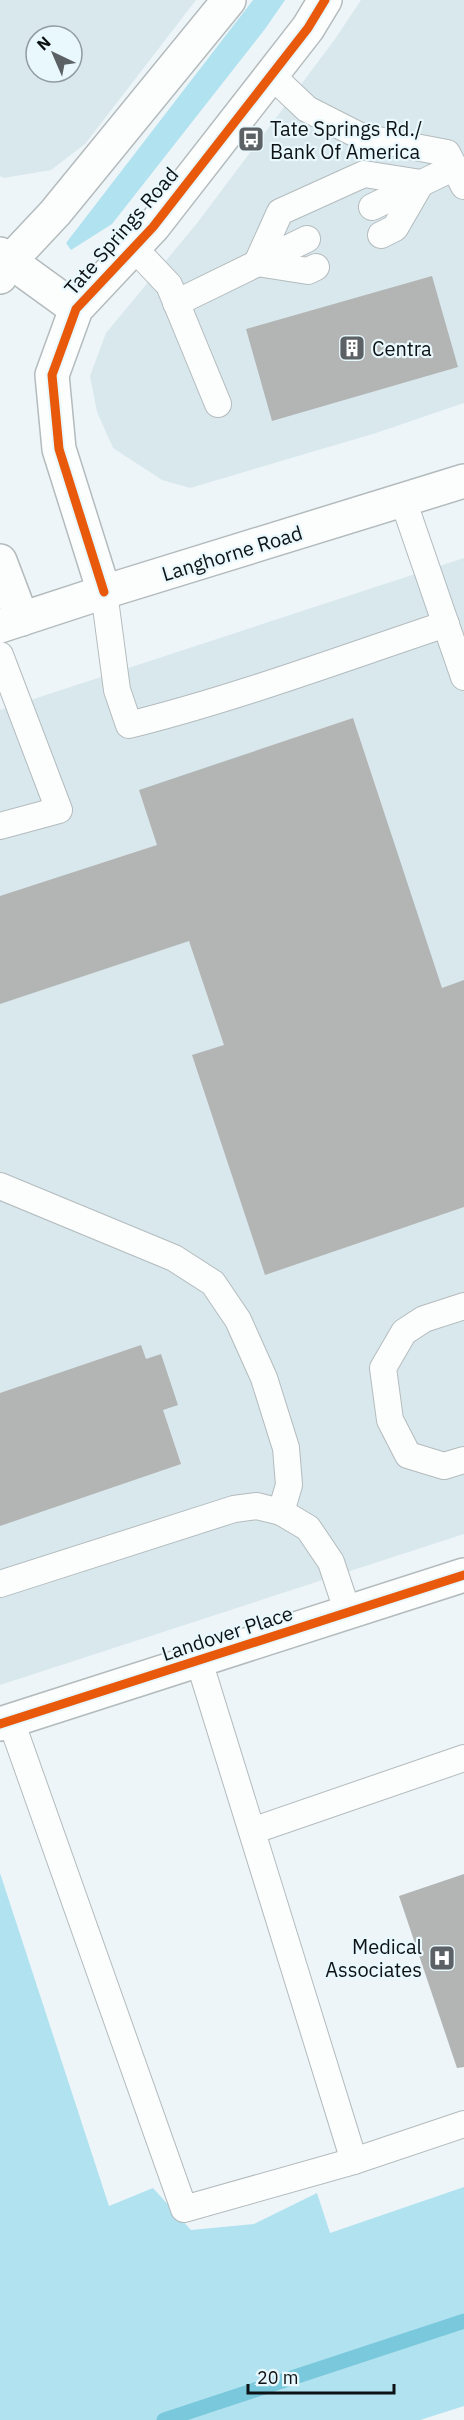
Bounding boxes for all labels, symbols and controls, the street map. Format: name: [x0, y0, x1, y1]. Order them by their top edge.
north arrow: [24, 24, 84, 84]
text: N: [32, 32, 55, 54]
place label: Tate Springs Rd./ Bank Of America: [270, 115, 423, 165]
bus stop icon: Tate Springs Rd./ Bank Of America: [236, 124, 266, 154]
street label: Tate Springs Road: [58, 161, 184, 301]
building icon: Centra: [337, 333, 367, 363]
place label: Centra: [372, 335, 432, 362]
street label: Langhorne Road: [158, 519, 306, 587]
street label: Landover Place: [158, 1599, 296, 1667]
place label: Medical Associates: [325, 1933, 422, 1983]
hospital icon: Medical Associates: [427, 1943, 457, 1973]
scale bar: [248, 2357, 394, 2395]
text: 20 m: [257, 2366, 299, 2389]

